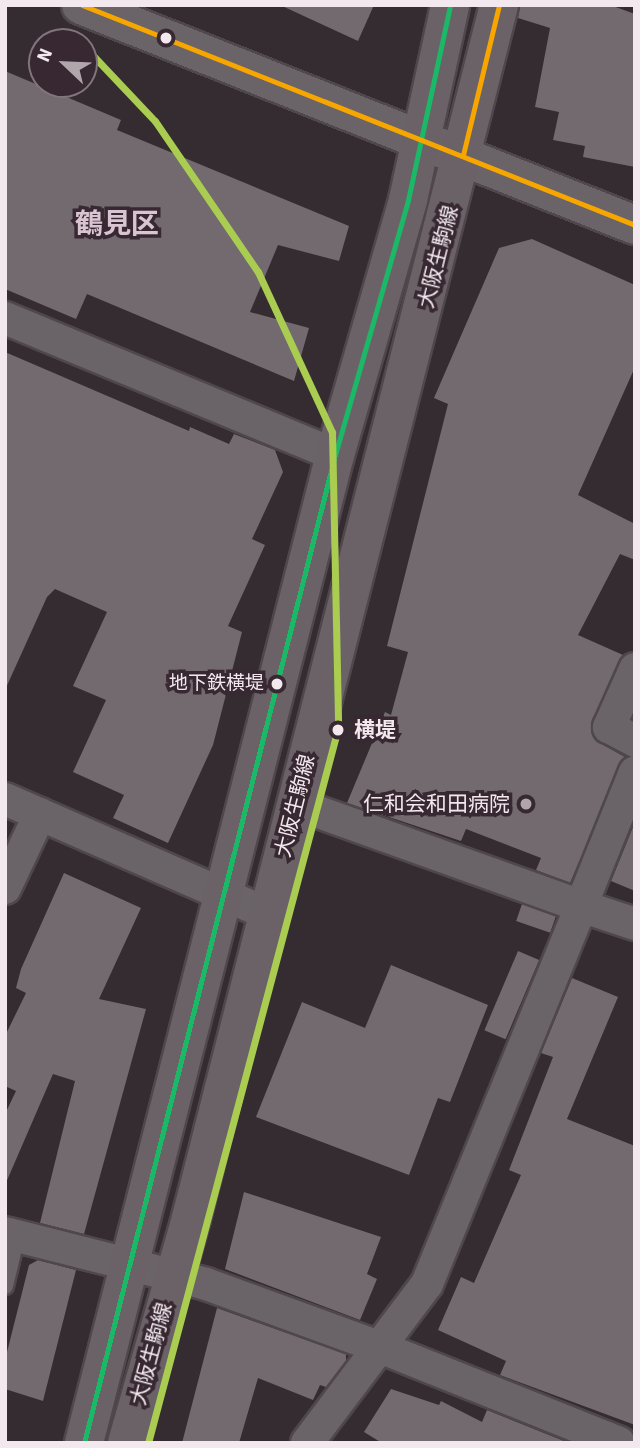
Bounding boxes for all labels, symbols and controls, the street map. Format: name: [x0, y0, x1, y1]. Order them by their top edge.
north arrow: [28, 28, 98, 98]
unlabelled marker: [159, 31, 173, 45]
text: N: [30, 44, 60, 66]
street label: 大阪生駒線: [413, 203, 463, 311]
district label: 鶴見区: [75, 207, 159, 241]
place label: 地下鉄横堤: [169, 673, 264, 695]
marker: 地下鉄横堤: [270, 677, 284, 691]
place label: 横堤: [354, 717, 396, 743]
marker: 横堤: [328, 720, 348, 740]
street label: 大阪生駒線: [270, 752, 320, 860]
place label: 仁和会和田病院: [363, 791, 510, 817]
marker: 仁和会和田病院: [516, 794, 536, 814]
street label: 大阪生駒線: [125, 1300, 177, 1408]

